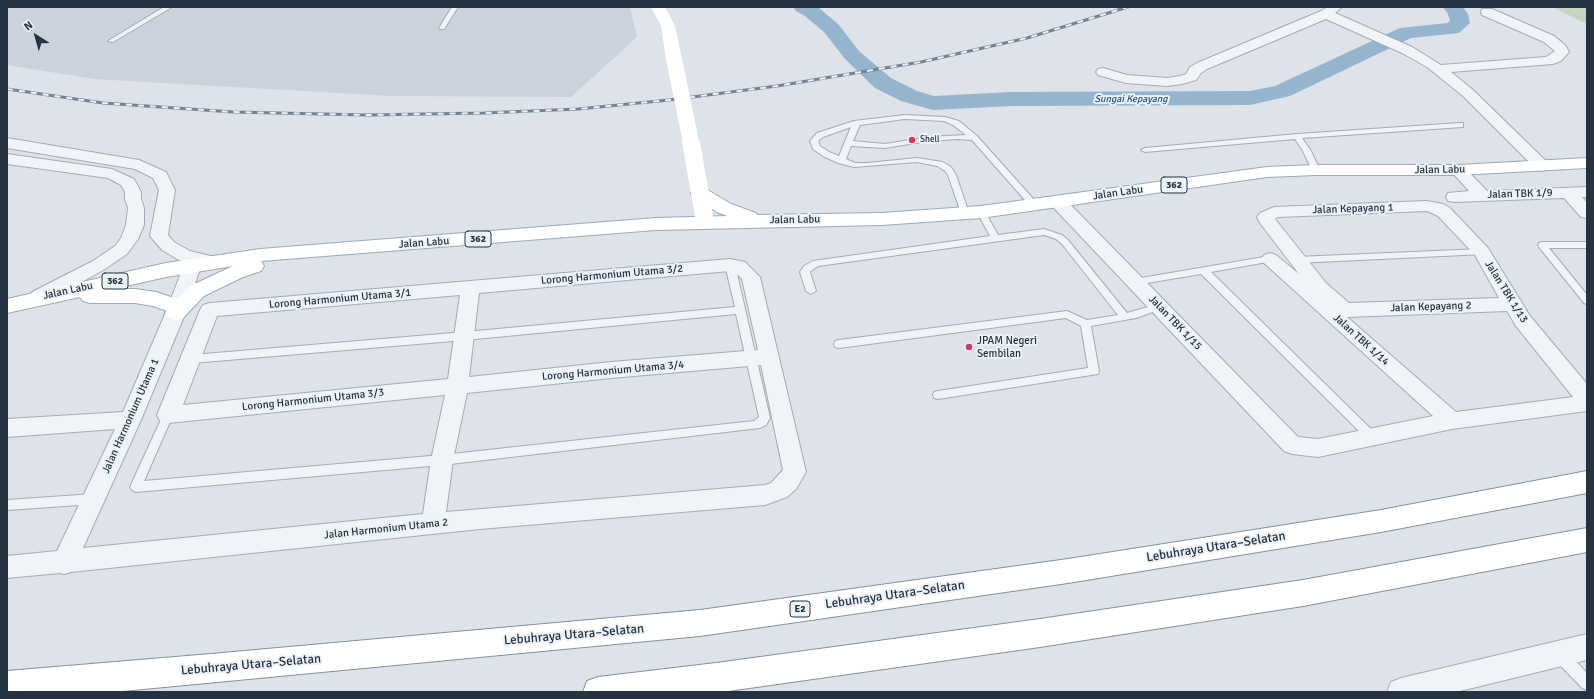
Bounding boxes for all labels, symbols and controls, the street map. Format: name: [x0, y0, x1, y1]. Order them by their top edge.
north arrow: [16, 16, 56, 56]
text: N: [22, 19, 35, 34]
water label: Sungai Kepayang: [1094, 93, 1168, 105]
marker: Shell: [907, 135, 917, 145]
place label: Shell: [920, 135, 940, 145]
street label: Jalan Labu: [1415, 163, 1465, 177]
road number: 362: [1161, 177, 1187, 193]
street label: Jalan Labu: [1092, 183, 1144, 203]
street label: Jalan TBK 1/9: [1487, 186, 1553, 202]
street label: Jalan Kepayang 1: [1312, 201, 1394, 217]
street label: Jalan Labu: [770, 213, 820, 227]
road number: 362: [465, 231, 491, 247]
street label: Jalan Labu: [398, 235, 450, 251]
street label: Jalan TBK 1/13: [1482, 258, 1530, 326]
street label: Lorong Harmonium Utama 3/2: [540, 262, 684, 288]
road number: 362: [102, 273, 128, 289]
street label: Jalan Labu: [42, 279, 94, 303]
street label: Lorong Harmonium Utama 3/1: [268, 286, 412, 312]
street label: Jalan TBK 1/15: [1146, 293, 1204, 353]
street label: Jalan Kepayang 2: [1390, 299, 1472, 315]
street label: Jalan TBK 1/14: [1330, 311, 1392, 369]
place label: JPAM Negeri Sembilan: [977, 334, 1037, 360]
marker: JPAM Negeri Sembilan: [964, 342, 974, 352]
street label: Jalan Harmonium Utama 1: [100, 356, 162, 476]
street label: Lorong Harmonium Utama 3/4: [541, 358, 685, 384]
street label: Lorong Harmonium Utama 3/3: [241, 386, 385, 414]
street label: Jalan Harmonium Utama 2: [323, 516, 449, 542]
street label: Lebuhraya Utara–Selatan: [1145, 528, 1287, 566]
street label: Lebuhraya Utara–Selatan: [824, 577, 966, 613]
road number: E2: [790, 601, 810, 617]
street label: Lebuhraya Utara–Selatan: [503, 621, 645, 649]
street label: Lebuhraya Utara–Selatan: [180, 651, 322, 679]

